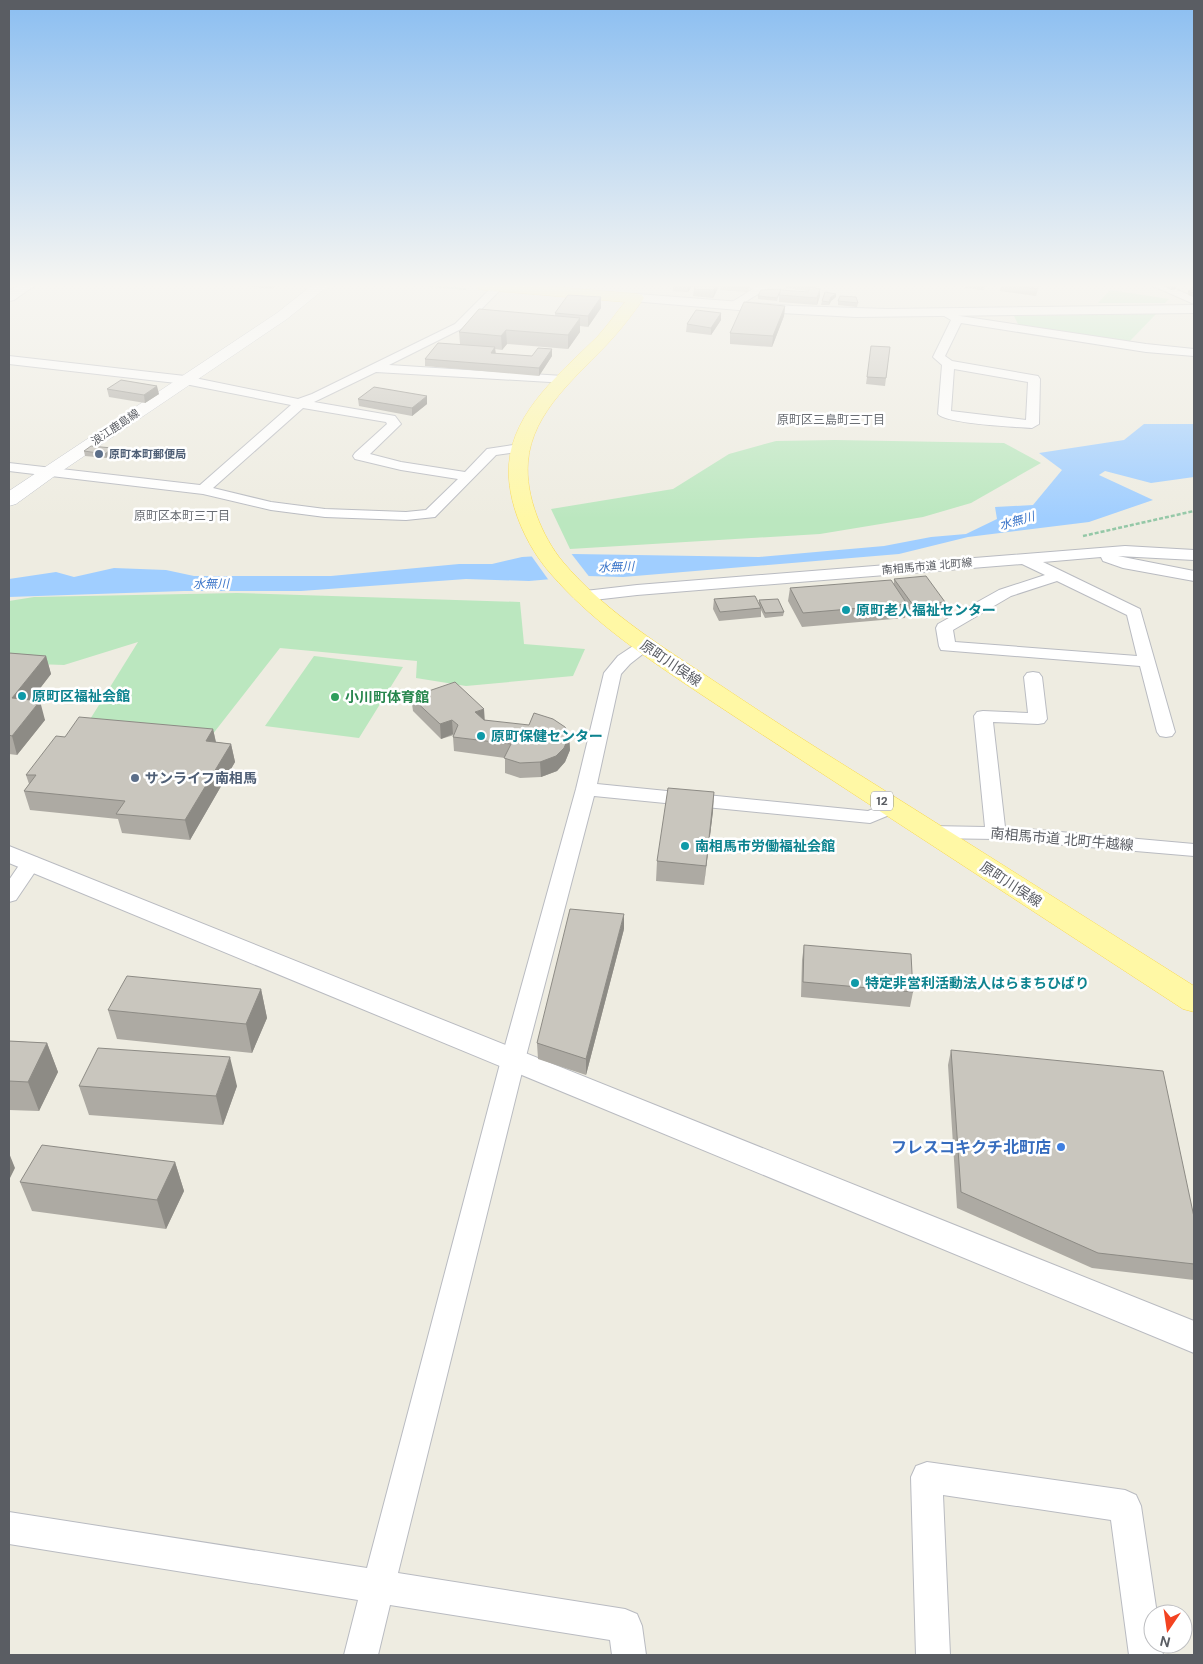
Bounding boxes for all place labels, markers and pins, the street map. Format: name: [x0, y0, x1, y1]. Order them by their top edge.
place label: 原町本町郵便局: [109, 447, 186, 461]
marker: 原町本町郵便局: [93, 448, 105, 460]
place label: 原町老人福祉センター: [856, 601, 996, 619]
marker: 原町老人福祉センター: [840, 604, 852, 616]
place label: 原町区福祉会館: [32, 687, 130, 705]
place label: 小川町体育館: [345, 688, 429, 706]
marker: 原町区福祉会館: [16, 690, 28, 702]
marker: 小川町体育館: [329, 691, 341, 703]
place label: 原町保健センター: [491, 727, 603, 745]
marker: 原町保健センター: [475, 730, 487, 742]
place label: サンライフ南相馬: [145, 769, 257, 787]
marker: サンライフ南相馬: [129, 772, 141, 784]
place label: 南相馬市労働福祉会館: [695, 837, 835, 855]
marker: 南相馬市労働福祉会館: [679, 840, 691, 852]
place label: 特定非営利活動法人はらまちひばり: [865, 974, 1089, 992]
marker: 特定非営利活動法人はらまちひばり: [849, 977, 861, 989]
place label: フレスコキクチ北町店: [891, 1137, 1051, 1158]
marker: フレスコキクチ北町店: [1055, 1141, 1067, 1153]

